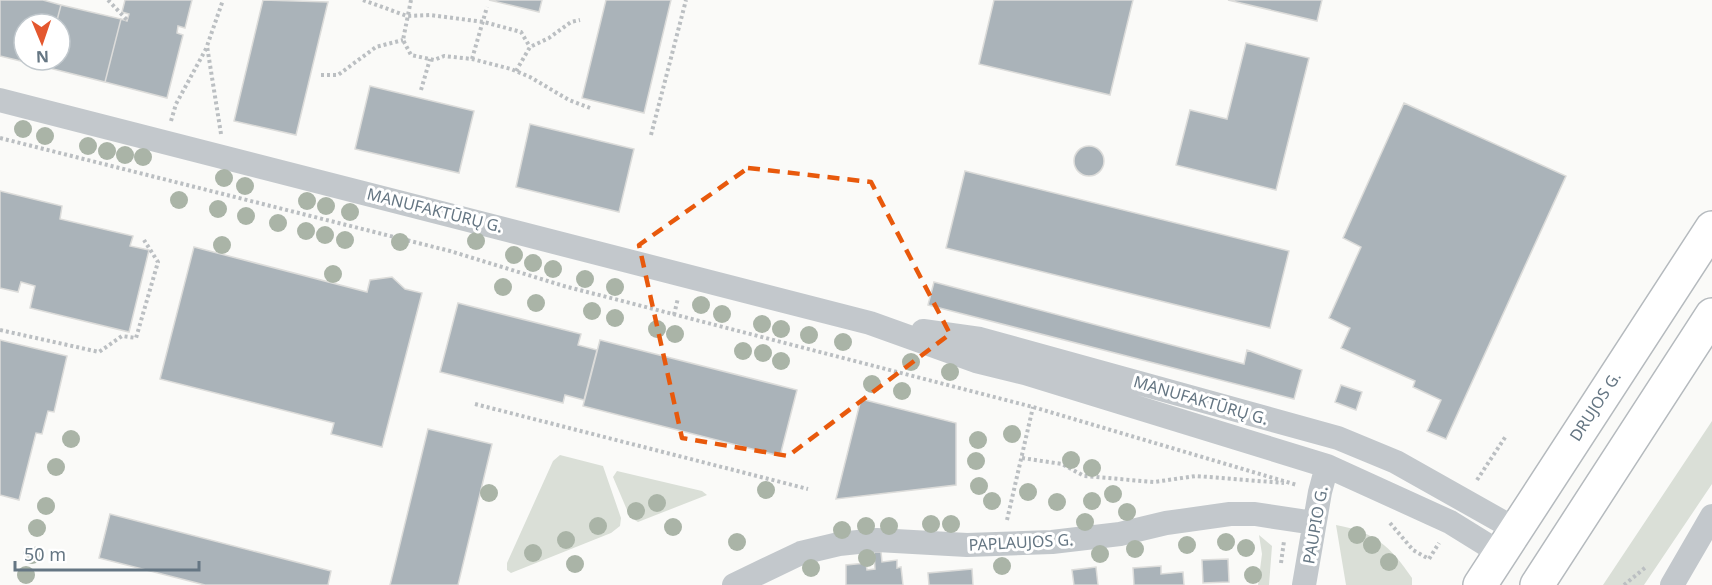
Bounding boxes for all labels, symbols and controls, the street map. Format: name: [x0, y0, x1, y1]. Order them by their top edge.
north arrow: [12, 12, 72, 72]
text: N: [36, 46, 49, 68]
street label: MANUFAKTŪRŲ G.: [365, 183, 505, 237]
street label: DRUJOS G.: [1564, 367, 1626, 445]
street label: MANUFAKTŪRŲ G.: [1131, 370, 1271, 430]
street label: PAUPIO G.: [1297, 484, 1333, 566]
street label: PAPLAUJOS G.: [968, 528, 1074, 556]
scale bar: [15, 534, 200, 572]
text: 50 m: [24, 542, 66, 566]

